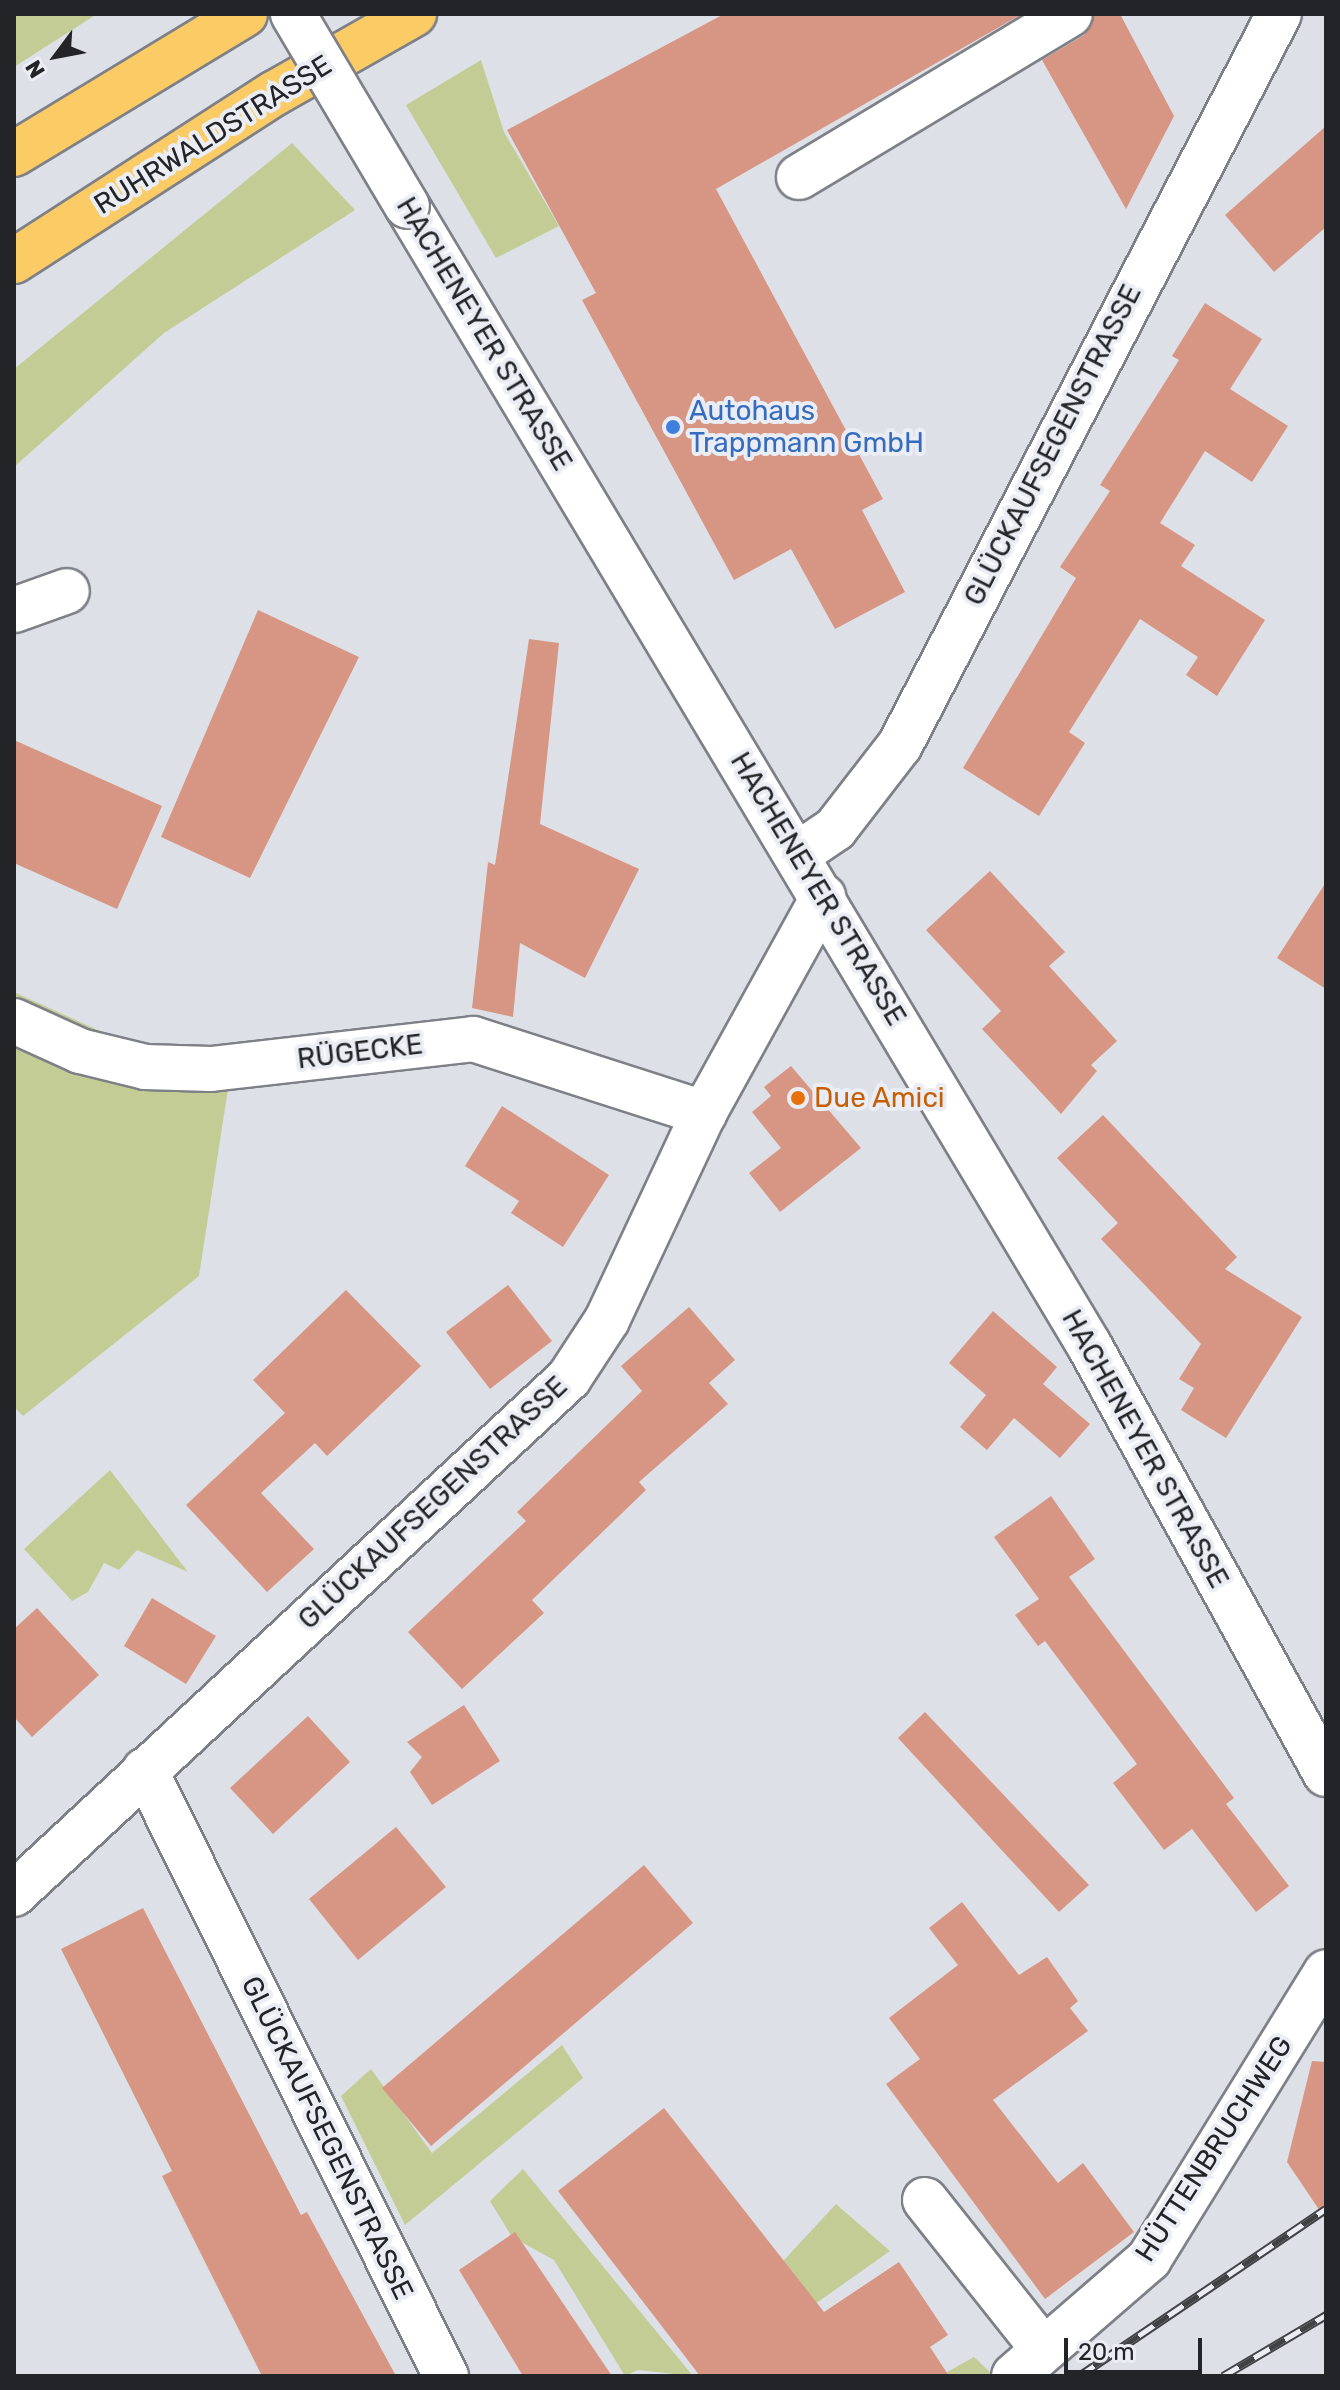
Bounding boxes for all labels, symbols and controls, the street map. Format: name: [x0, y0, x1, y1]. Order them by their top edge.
north arrow: [16, 16, 96, 96]
street label: RUHRWALDSTRASSE: [88, 48, 338, 222]
text: N: [20, 55, 51, 83]
street label: HACHENEYER STRASSE: [389, 191, 579, 477]
street label: GLÜCKAUFSEGENSTRASSE: [957, 279, 1149, 611]
place label: Autohaus Trappmann GmbH: [689, 394, 924, 460]
marker: Autohaus Trappmann GmbH: [664, 418, 682, 436]
street label: HACHENEYER STRASSE: [723, 746, 913, 1032]
street label: RÜGECKE: [295, 1028, 425, 1076]
place label: Due Amici: [814, 1081, 945, 1115]
marker: Due Amici: [789, 1089, 807, 1107]
street label: HACHENEYER STRASSE: [1054, 1304, 1236, 1594]
street label: GLÜCKAUFSEGENSTRASSE: [292, 1370, 574, 1636]
street label: GLÜCKAUFSEGENSTRASSE: [234, 1971, 420, 2305]
street label: HÜTTENBRUCHWEG: [1129, 2030, 1299, 2268]
scale bar: [1068, 2322, 1206, 2372]
text: 20 m: [1078, 2338, 1135, 2366]

